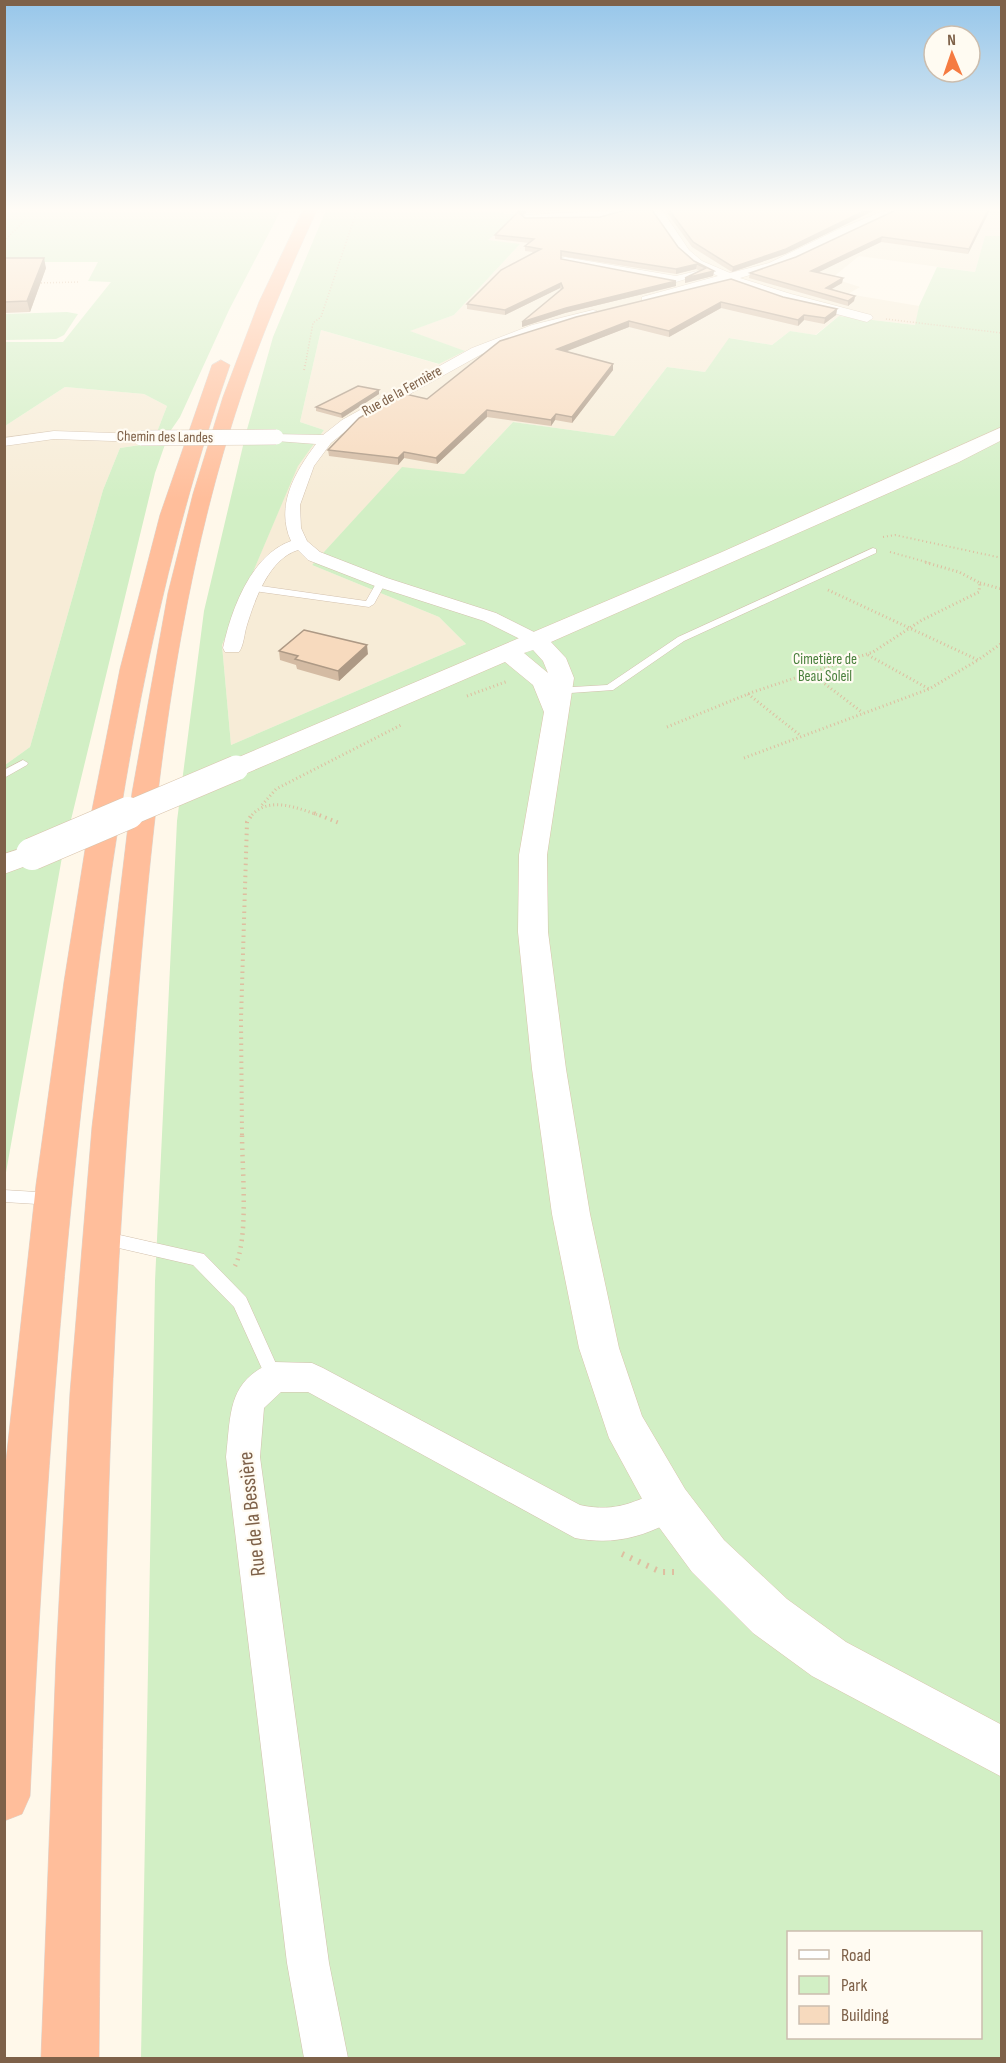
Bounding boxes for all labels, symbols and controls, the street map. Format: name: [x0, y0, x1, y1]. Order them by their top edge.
north arrow: [922, 24, 982, 84]
text: N: [947, 31, 956, 50]
street label: Rue de la Fernière: [359, 361, 445, 421]
street label: Chemin des Landes: [117, 427, 213, 447]
park label: Cimetière de Beau Soleil: [793, 650, 857, 686]
street label: Rue de la Bessière: [233, 1450, 271, 1578]
legend: [787, 1931, 982, 2039]
text: Road: [841, 1945, 871, 1966]
text: Park: [841, 1975, 867, 1996]
text: Building: [841, 2005, 889, 2026]

